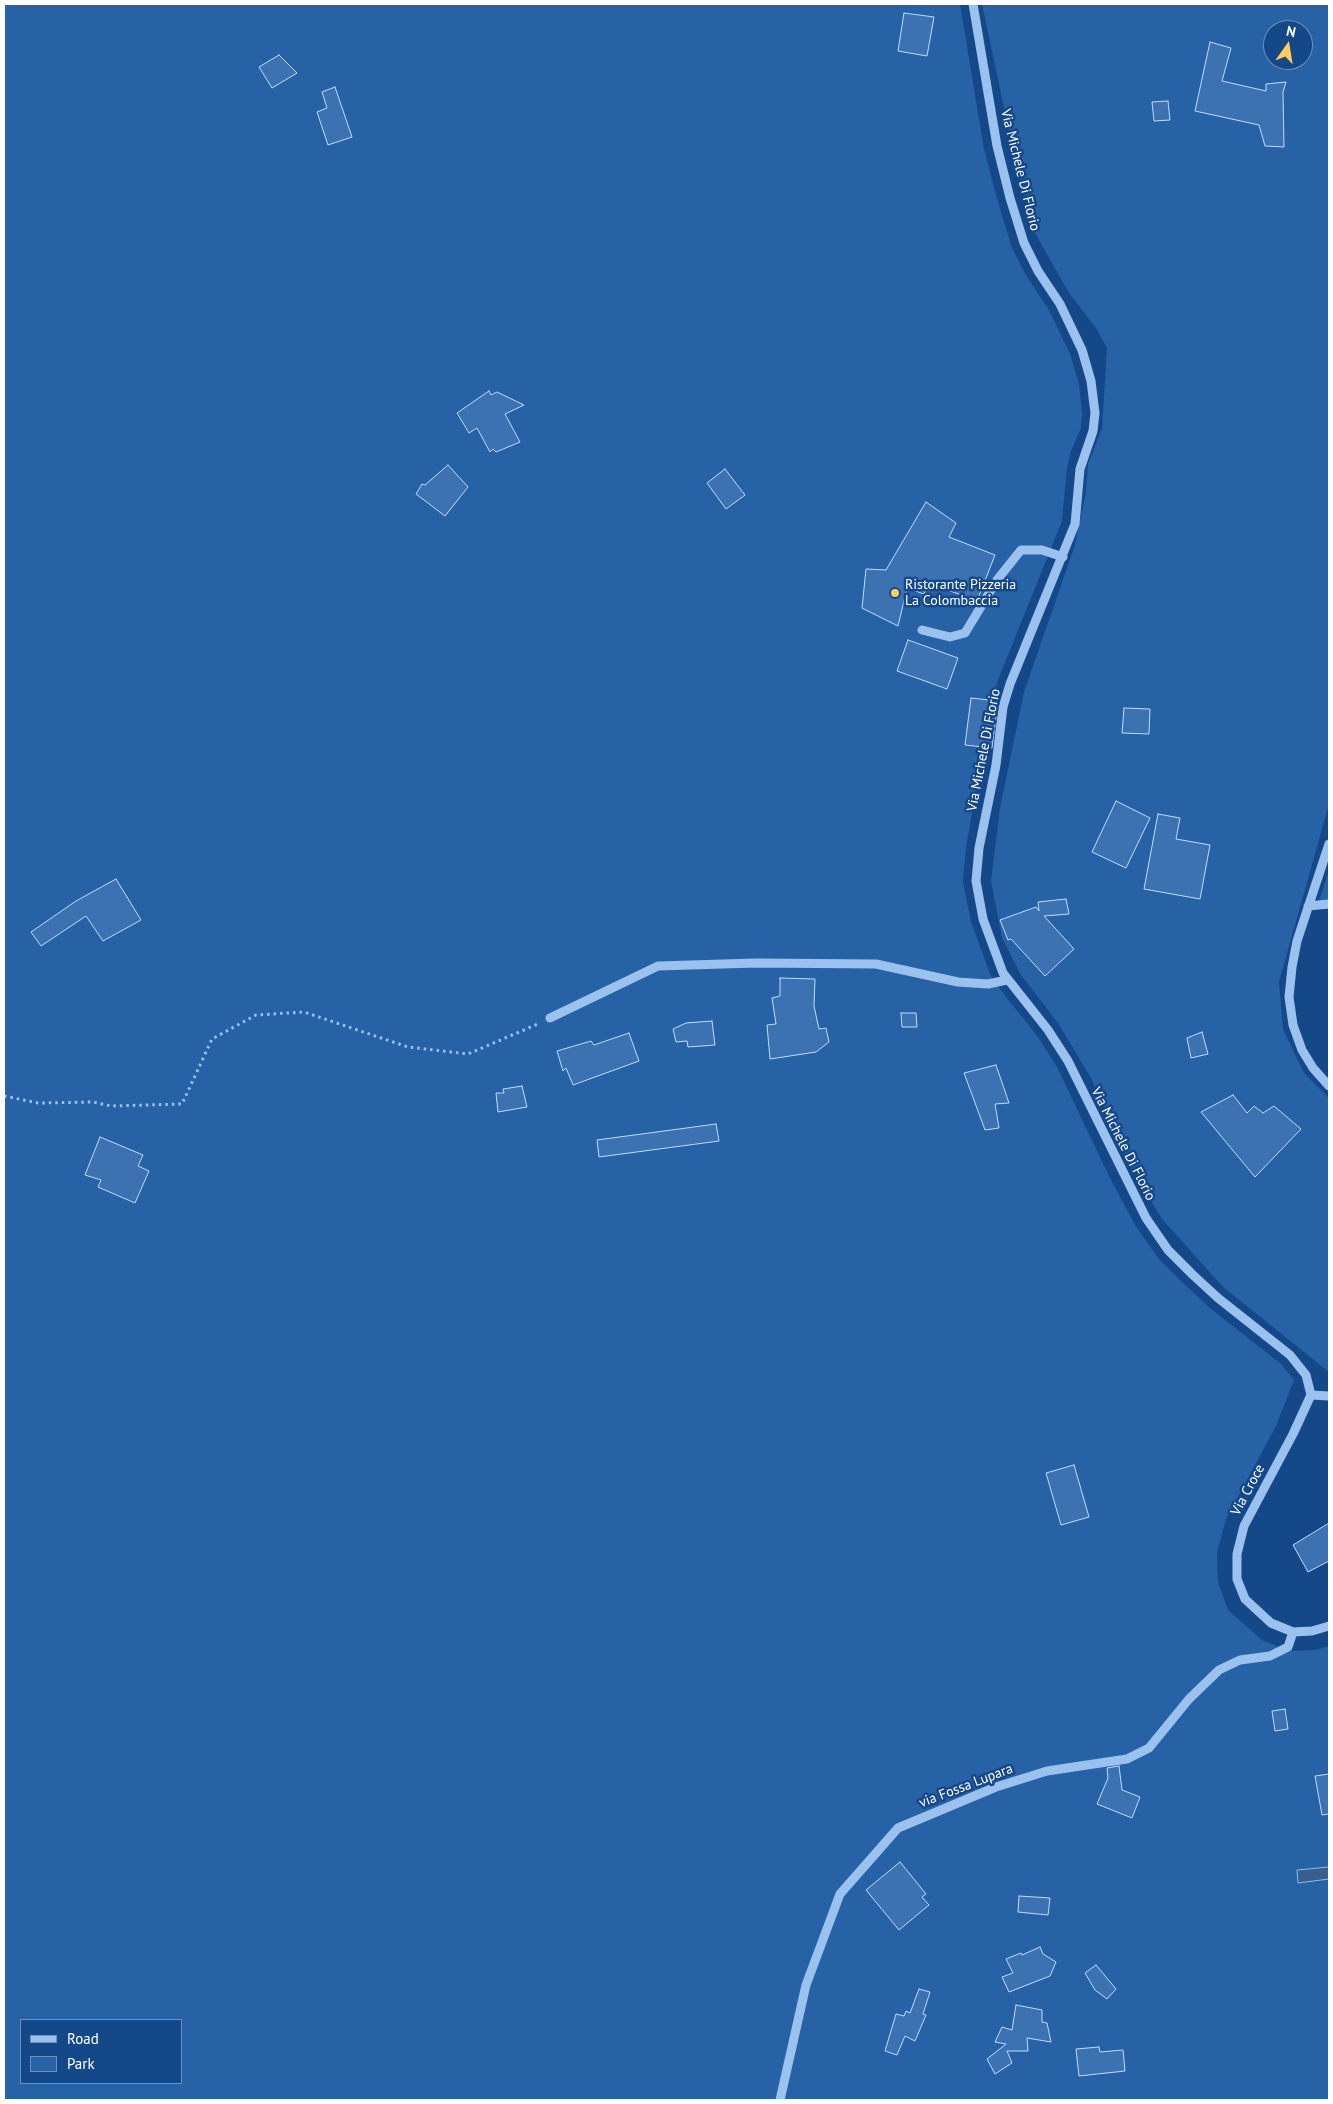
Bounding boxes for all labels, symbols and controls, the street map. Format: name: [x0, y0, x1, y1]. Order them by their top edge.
north arrow: [1263, 20, 1313, 70]
text: N: [1285, 22, 1298, 41]
street label: Via Michele Di Florio: [997, 107, 1043, 233]
place label: Ristorante Pizzeria La Colombaccia: [905, 577, 1016, 610]
marker: Ristorante Pizzeria La Colombaccia: [889, 587, 901, 599]
street label: Via Michele Di Florio: [964, 687, 1004, 813]
street label: Via Michele Di Florio: [1087, 1085, 1159, 1203]
street label: Via Croce: [1228, 1462, 1268, 1518]
street label: via Fossa Lupara: [917, 1760, 1015, 1812]
legend: [20, 2019, 182, 2084]
text: Road: [67, 2029, 99, 2048]
text: Park: [67, 2054, 95, 2073]

